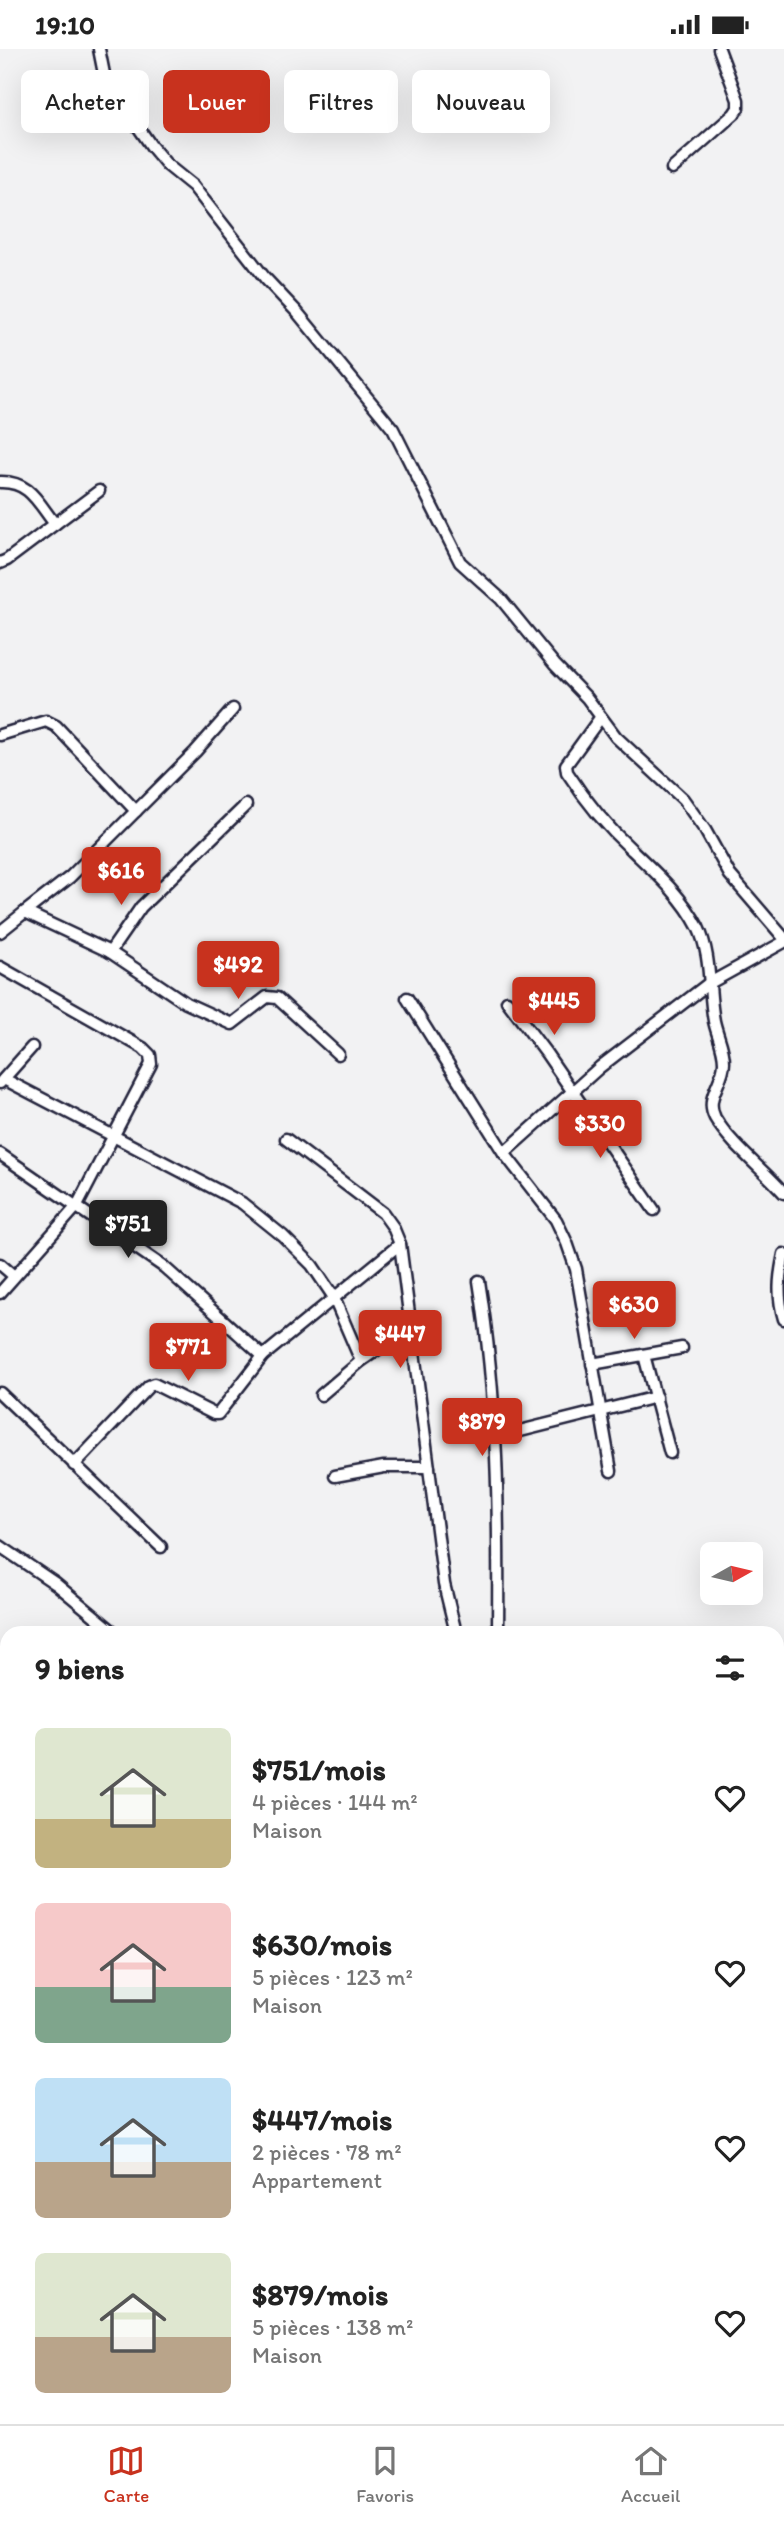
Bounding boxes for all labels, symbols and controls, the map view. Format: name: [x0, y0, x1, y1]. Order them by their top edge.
text: 19:10: [35, 9, 95, 41]
chip: Acheter: [21, 70, 149, 133]
chip: Louer: [163, 70, 270, 133]
chip: Filtres: [284, 70, 398, 133]
chip: Nouveau: [412, 70, 550, 133]
pin: $616: [80, 847, 162, 907]
text: $616: [98, 856, 144, 884]
pin: $492: [197, 941, 279, 1001]
text: $492: [213, 950, 263, 978]
pin: $445: [513, 977, 595, 1037]
text: $445: [528, 986, 580, 1014]
pin: $330: [559, 1101, 641, 1160]
text: $330: [575, 1109, 625, 1137]
pin: $751: [87, 1201, 169, 1260]
text: $751: [105, 1209, 151, 1237]
pin: $630: [593, 1281, 675, 1341]
text: $630: [609, 1290, 659, 1318]
pin: $447: [359, 1311, 441, 1370]
text: $447: [375, 1319, 425, 1347]
pin: $771: [147, 1323, 229, 1383]
text: $771: [165, 1332, 211, 1360]
pin: $879: [441, 1399, 523, 1458]
text: $879: [458, 1407, 506, 1435]
north arrow: [700, 1542, 763, 1605]
map controls: [700, 1542, 763, 1605]
icon: filters: [711, 1649, 749, 1687]
text: 9 biens: [35, 1650, 124, 1687]
text: $751/mois: [252, 1751, 386, 1788]
icon: home: [91, 1756, 175, 1840]
icon: heart: [711, 1779, 749, 1817]
text: 4 pièces · 144 m²: [252, 1788, 418, 1816]
text: Maison: [252, 1816, 322, 1844]
text: $630/mois: [252, 1926, 392, 1963]
icon: home: [91, 1931, 175, 2015]
icon: heart: [711, 1954, 749, 1992]
text: 5 pièces · 123 m²: [252, 1963, 413, 1991]
text: Maison: [252, 1991, 322, 2019]
text: $447/mois: [252, 2101, 392, 2138]
icon: home: [91, 2106, 175, 2190]
icon: heart: [711, 2129, 749, 2167]
text: 2 pièces · 78 m²: [252, 2138, 402, 2166]
text: Appartement: [252, 2166, 382, 2194]
text: $879/mois: [252, 2276, 388, 2313]
icon: home: [91, 2281, 175, 2365]
icon: heart: [711, 2304, 749, 2342]
text: 5 pièces · 138 m²: [252, 2313, 413, 2341]
text: Maison: [252, 2341, 322, 2369]
tab: Carte: [103, 2442, 149, 2507]
tab: Favoris: [356, 2442, 414, 2507]
tab: Accueil: [621, 2442, 681, 2507]

